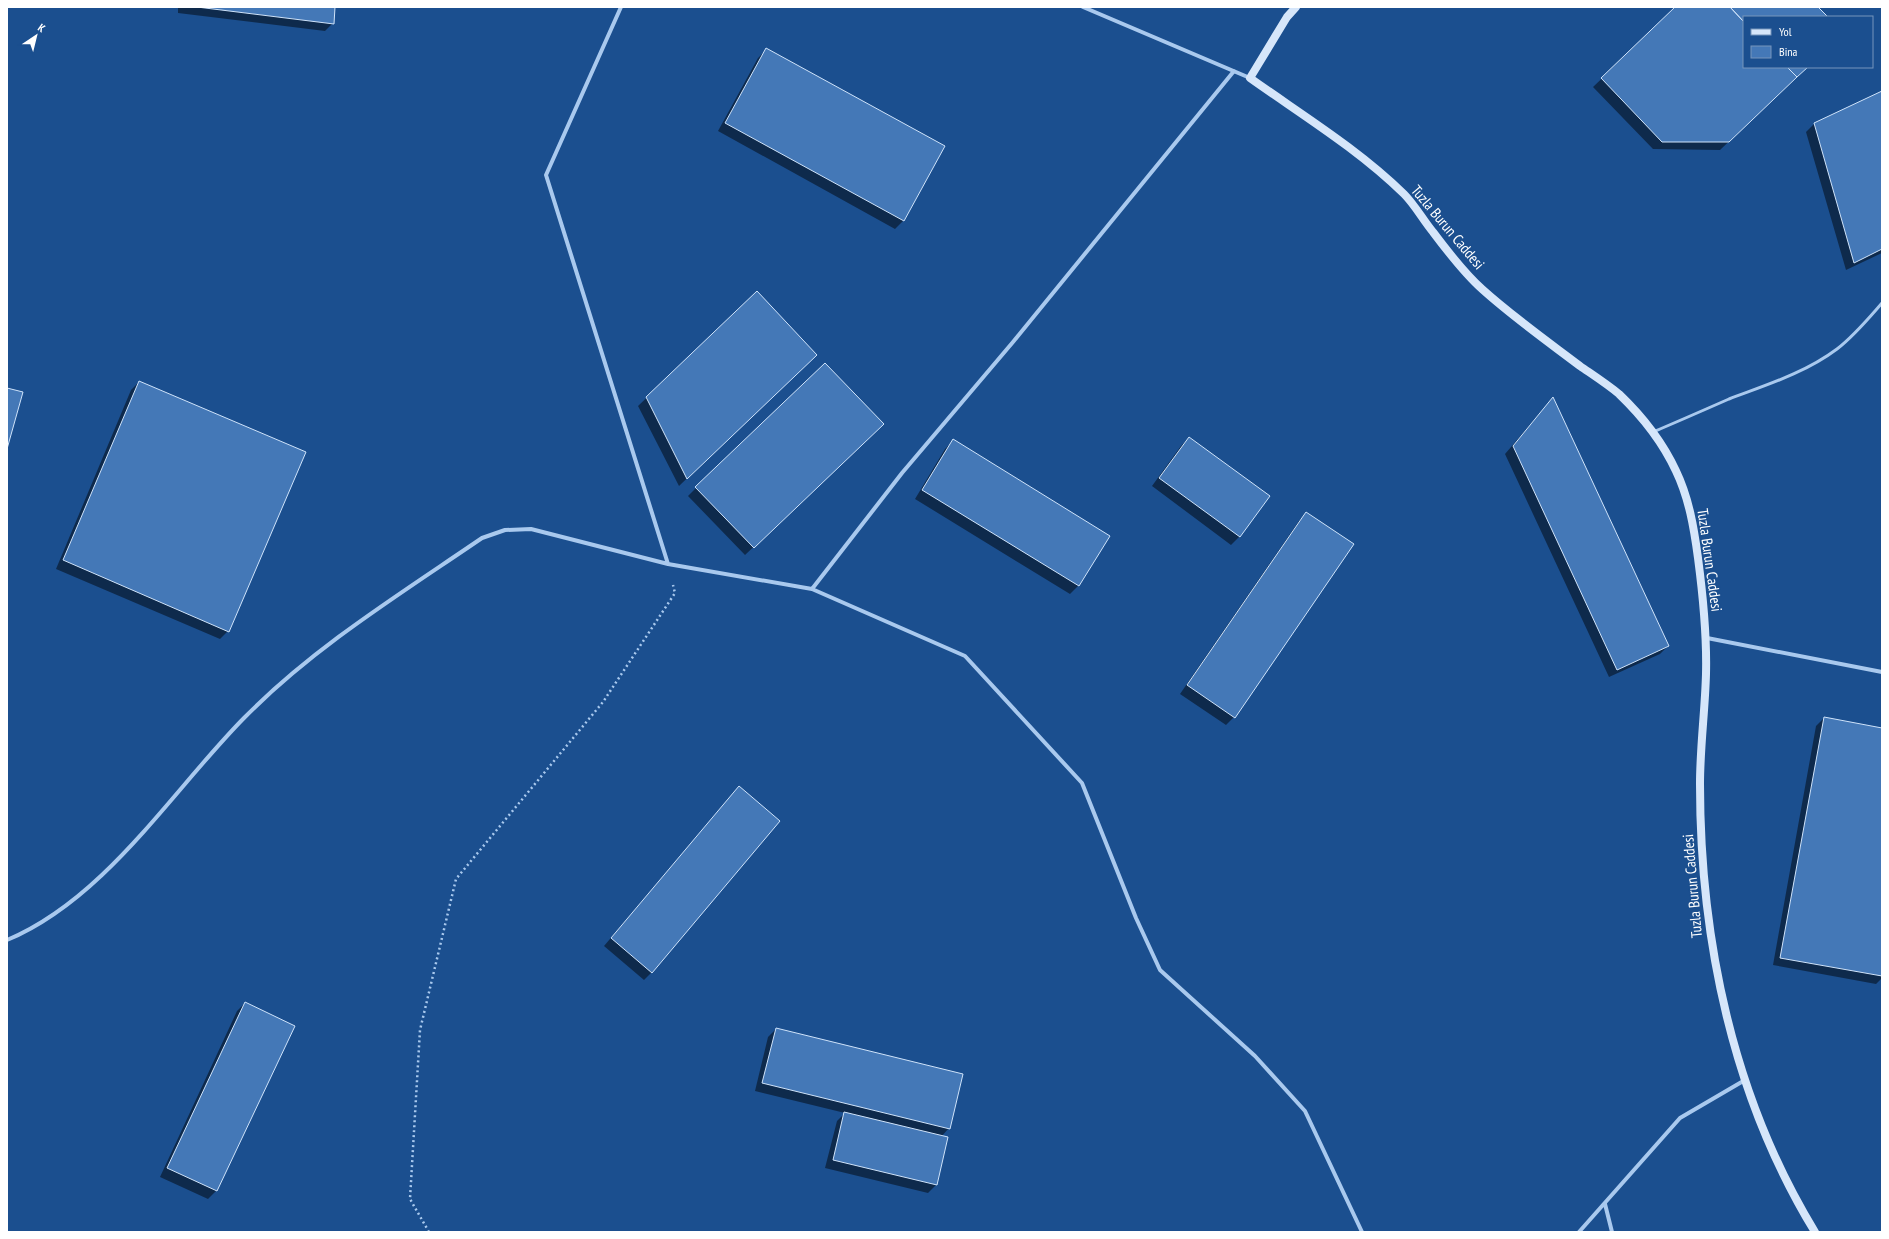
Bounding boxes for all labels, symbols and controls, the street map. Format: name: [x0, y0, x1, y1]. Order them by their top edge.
north arrow: [16, 16, 56, 56]
legend: [1743, 16, 1873, 68]
text: K: [35, 20, 48, 35]
text: Yol: [1779, 24, 1792, 39]
text: Bina: [1779, 44, 1798, 59]
street label: Tuzla Burun Caddesi: [1407, 181, 1489, 273]
street label: Tuzla Burun Caddesi: [1693, 507, 1727, 613]
street label: Tuzla Burun Caddesi: [1678, 833, 1706, 939]

